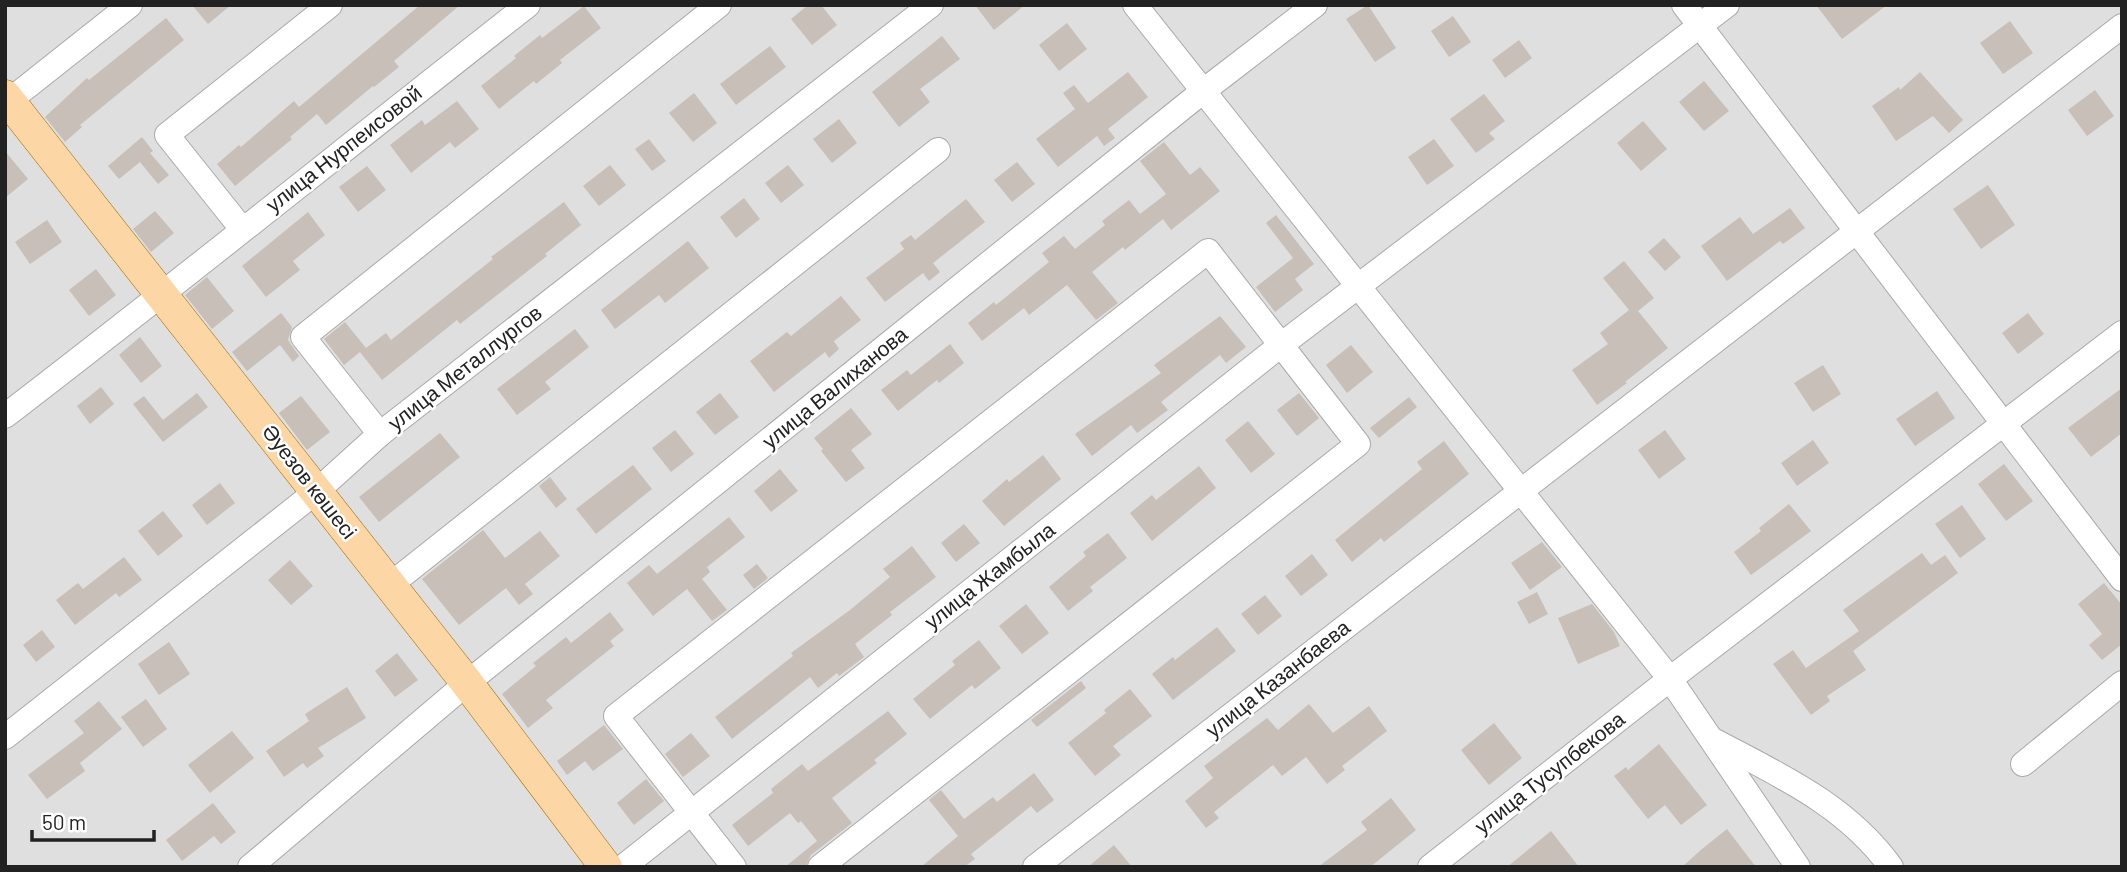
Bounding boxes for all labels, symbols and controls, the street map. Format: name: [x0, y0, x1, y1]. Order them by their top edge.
street label: улица Нурпеисовой: [260, 79, 426, 216]
street label: улица Металлургов: [382, 299, 546, 435]
street label: улица Валиханова: [756, 320, 912, 453]
street label: Әуезов көшесі: [258, 419, 363, 543]
street label: улица Жамбыла: [919, 516, 1059, 633]
street label: улица Казанбаева: [1200, 614, 1354, 742]
street label: улица Тусупбекова: [1469, 705, 1629, 838]
scale bar: [32, 798, 154, 842]
text: 50 m: [42, 809, 86, 834]

